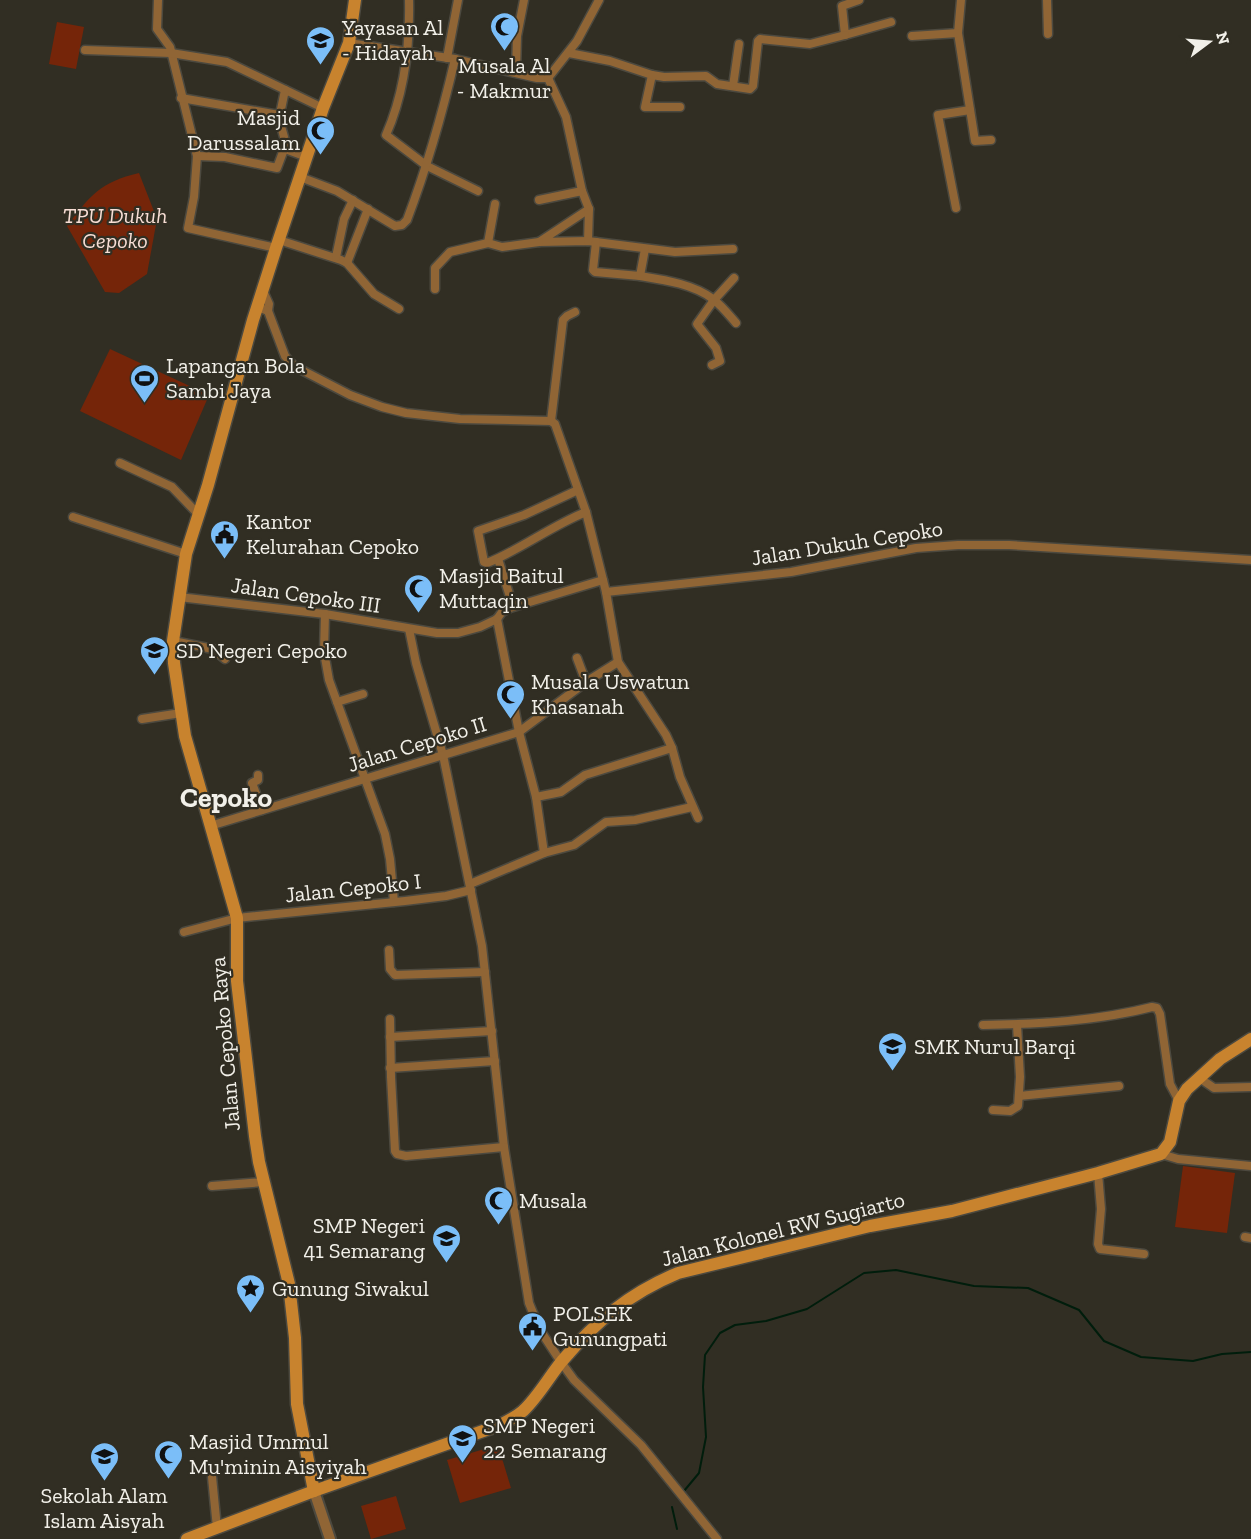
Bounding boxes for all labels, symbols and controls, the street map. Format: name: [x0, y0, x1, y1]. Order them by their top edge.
mosque icon: Musala Al - Makmur: [488, 10, 520, 52]
north arrow: [1179, 12, 1239, 72]
place label: Yayasan Al - Hidayah: [341, 14, 443, 66]
school or university icon: Yayasan Al - Hidayah: [305, 24, 337, 66]
text: N: [1212, 30, 1234, 46]
place label: Musala Al - Makmur: [457, 52, 551, 104]
place label: Masjid Darussalam: [187, 104, 300, 156]
mosque icon: Masjid Darussalam: [305, 114, 337, 156]
park label: TPU Dukuh Cepoko: [63, 202, 167, 254]
place label: Lapangan Bola Sambi Jaya: [166, 352, 306, 404]
sports icon: Lapangan Bola Sambi Jaya: [129, 362, 161, 404]
place label: Kantor Kelurahan Cepoko: [246, 508, 419, 560]
street label: Jalan Dukuh Cepoko: [749, 515, 945, 571]
public building icon: Kantor Kelurahan Cepoko: [209, 518, 241, 560]
place label: Masjid Baitul Muttaqin: [439, 562, 564, 614]
street label: Jalan Cepoko III: [230, 571, 382, 619]
mosque icon: Masjid Baitul Muttaqin: [402, 572, 434, 614]
school or university icon: SD Negeri Cepoko: [139, 634, 171, 676]
place label: SD Negeri Cepoko: [176, 637, 347, 664]
place label: Musala Uswatun Khasanah: [531, 668, 690, 720]
mosque icon: Musala Uswatun Khasanah: [494, 678, 526, 720]
street label: Jalan Cepoko II: [344, 710, 490, 778]
district label: Cepoko: [180, 781, 272, 814]
street label: Jalan Cepoko I: [284, 867, 422, 909]
street label: Jalan Cepoko Raya: [204, 955, 246, 1132]
school or university icon: SMK Nurul Barqi: [877, 1030, 909, 1072]
place label: SMK Nurul Barqi: [914, 1033, 1076, 1060]
mosque icon: Musala: [482, 1184, 514, 1226]
street label: Jalan Kolonel RW Sugiarto: [659, 1186, 907, 1272]
place label: Musala: [519, 1187, 587, 1214]
place label: SMP Negeri 41 Semarang: [303, 1212, 425, 1264]
school or university icon: SMP Negeri 41 Semarang: [430, 1222, 462, 1264]
place icon: Gunung Siwakul: [235, 1272, 267, 1314]
place label: Gunung Siwakul: [272, 1275, 429, 1302]
place label: POLSEK Gunungpati: [553, 1300, 667, 1352]
public building icon: POLSEK Gunungpati: [516, 1310, 548, 1352]
place label: SMP Negeri 22 Semarang: [483, 1412, 607, 1464]
school or university icon: SMP Negeri 22 Semarang: [446, 1422, 478, 1464]
place label: Masjid Ummul Mu'minin Aisyiyah: [189, 1428, 367, 1480]
mosque icon: Masjid Ummul Mu'minin Aisyiyah: [152, 1438, 184, 1480]
school or university icon: Sekolah Alam Islam Aisyah: [88, 1440, 120, 1482]
place label: Sekolah Alam Islam Aisyah: [40, 1482, 168, 1534]

